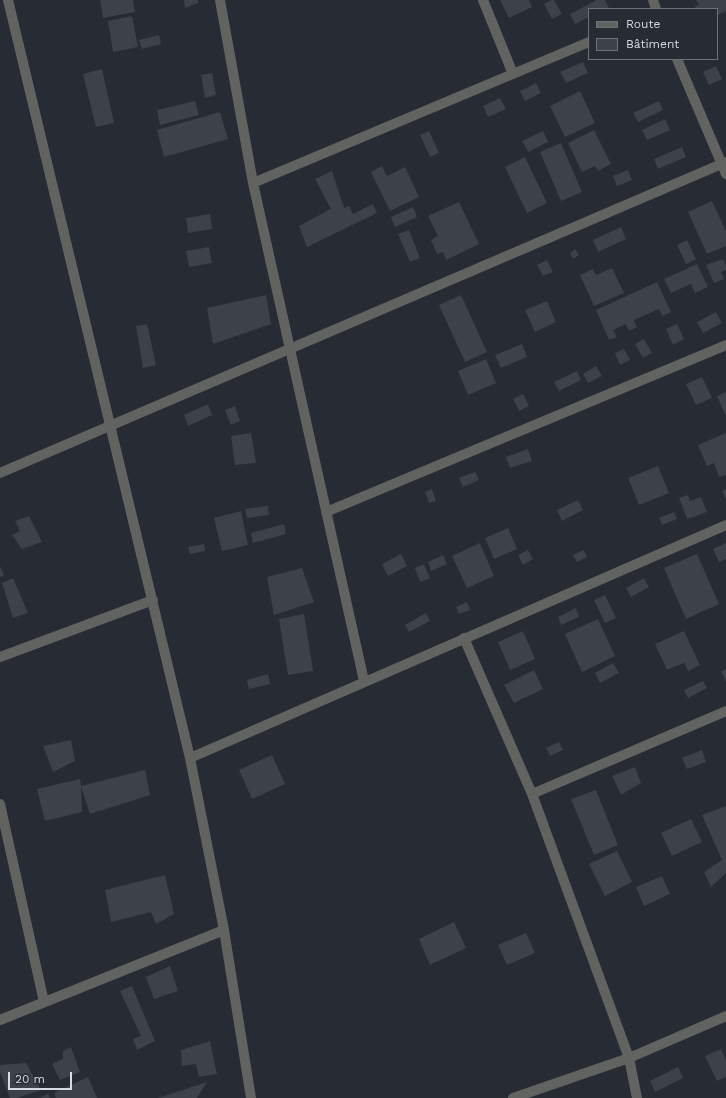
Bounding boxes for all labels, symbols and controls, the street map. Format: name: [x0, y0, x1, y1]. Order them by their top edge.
legend: [588, 8, 718, 60]
text: Route: [626, 17, 660, 31]
text: Bâtiment: [626, 37, 679, 51]
scale bar: [10, 1064, 74, 1090]
text: 20 m: [15, 1072, 45, 1086]

